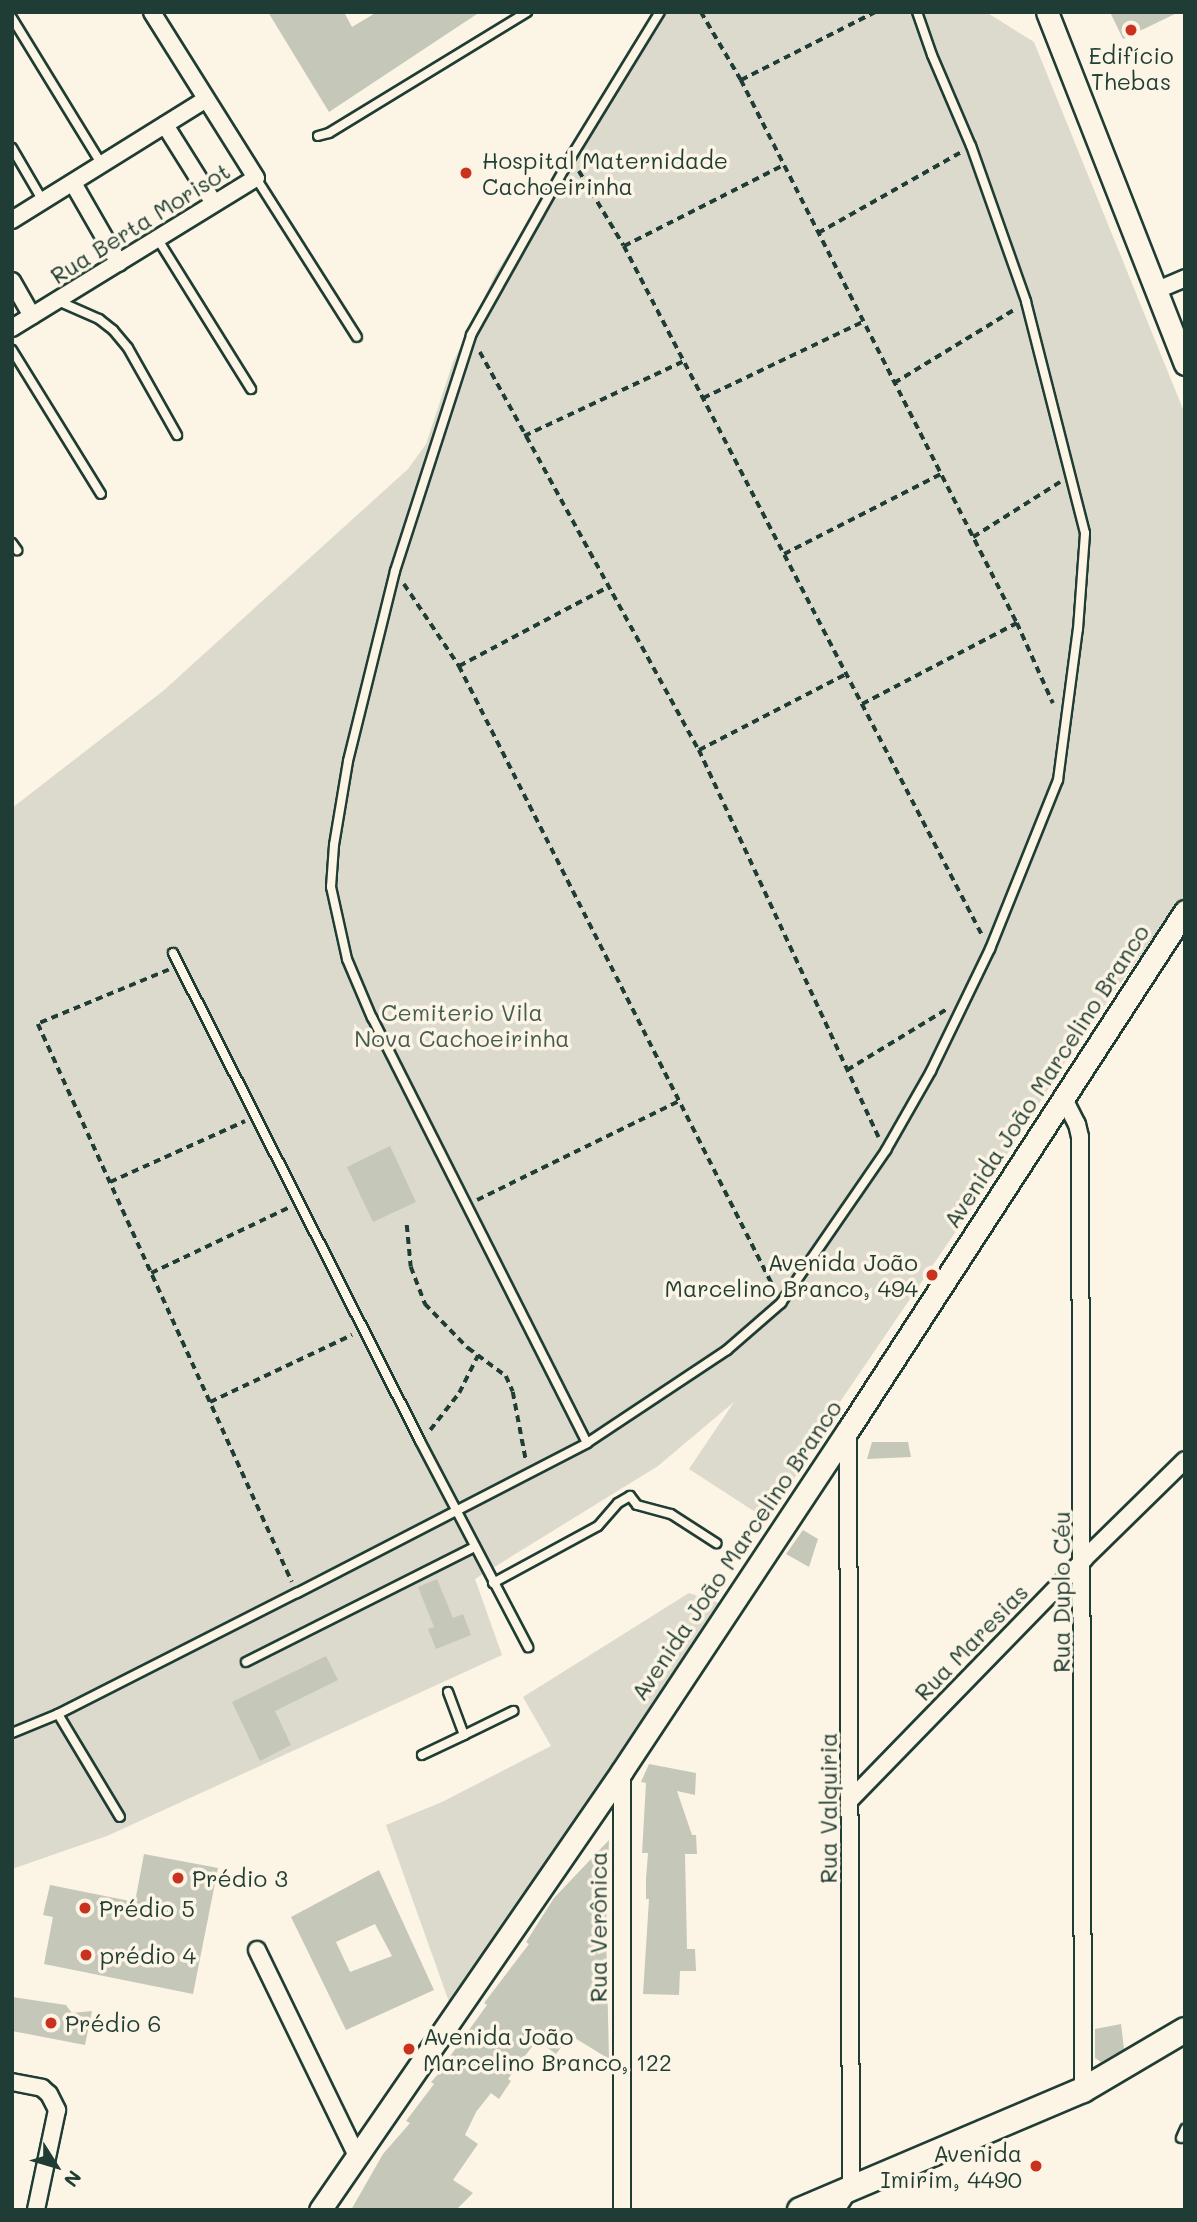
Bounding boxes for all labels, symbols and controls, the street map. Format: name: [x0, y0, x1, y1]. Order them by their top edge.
marker: Edifício Thebas: [1123, 22, 1139, 38]
place label: Edifício Thebas: [1088, 41, 1174, 95]
place label: Hospital Maternidade Cachoeirinha: [482, 146, 728, 200]
street label: Rua Berta Morisot: [45, 157, 235, 289]
marker: Hospital Maternidade Cachoeirinha: [456, 163, 476, 183]
street label: Avenida João Marcelino Branco: [937, 919, 1155, 1233]
park label: Cemiterio Vila Nova Cachoeirinha: [354, 998, 570, 1052]
place label: Avenida João Marcelino Branco, 494: [665, 1248, 918, 1302]
marker: Avenida João Marcelino Branco, 494: [924, 1267, 940, 1283]
street label: Avenida João Marcelino Branco: [625, 1395, 847, 1705]
street label: Rua Duplo Céu: [1047, 1511, 1075, 1673]
street label: Rua Maresias: [909, 1578, 1033, 1706]
street label: Rua Valquiria: [814, 1732, 842, 1884]
street label: Rua Verônica: [584, 1852, 612, 2002]
place label: Prédio 3: [192, 1864, 288, 1892]
marker: Prédio 3: [170, 1870, 186, 1886]
place label: Prédio 5: [99, 1894, 195, 1922]
marker: Prédio 5: [77, 1900, 93, 1916]
place label: prédio 4: [100, 1941, 196, 1969]
marker: prédio 4: [78, 1947, 94, 1963]
place label: Prédio 6: [65, 2009, 161, 2037]
marker: Prédio 6: [43, 2015, 59, 2031]
place label: Avenida João Marcelino Branco, 122: [423, 2022, 672, 2076]
marker: Avenida João Marcelino Branco, 122: [401, 2041, 417, 2057]
north arrow: [21, 2131, 91, 2201]
place label: Avenida Imirim, 4490: [881, 2139, 1022, 2193]
marker: Avenida Imirim, 4490: [1028, 2158, 1044, 2174]
text: N: [59, 2166, 87, 2192]

